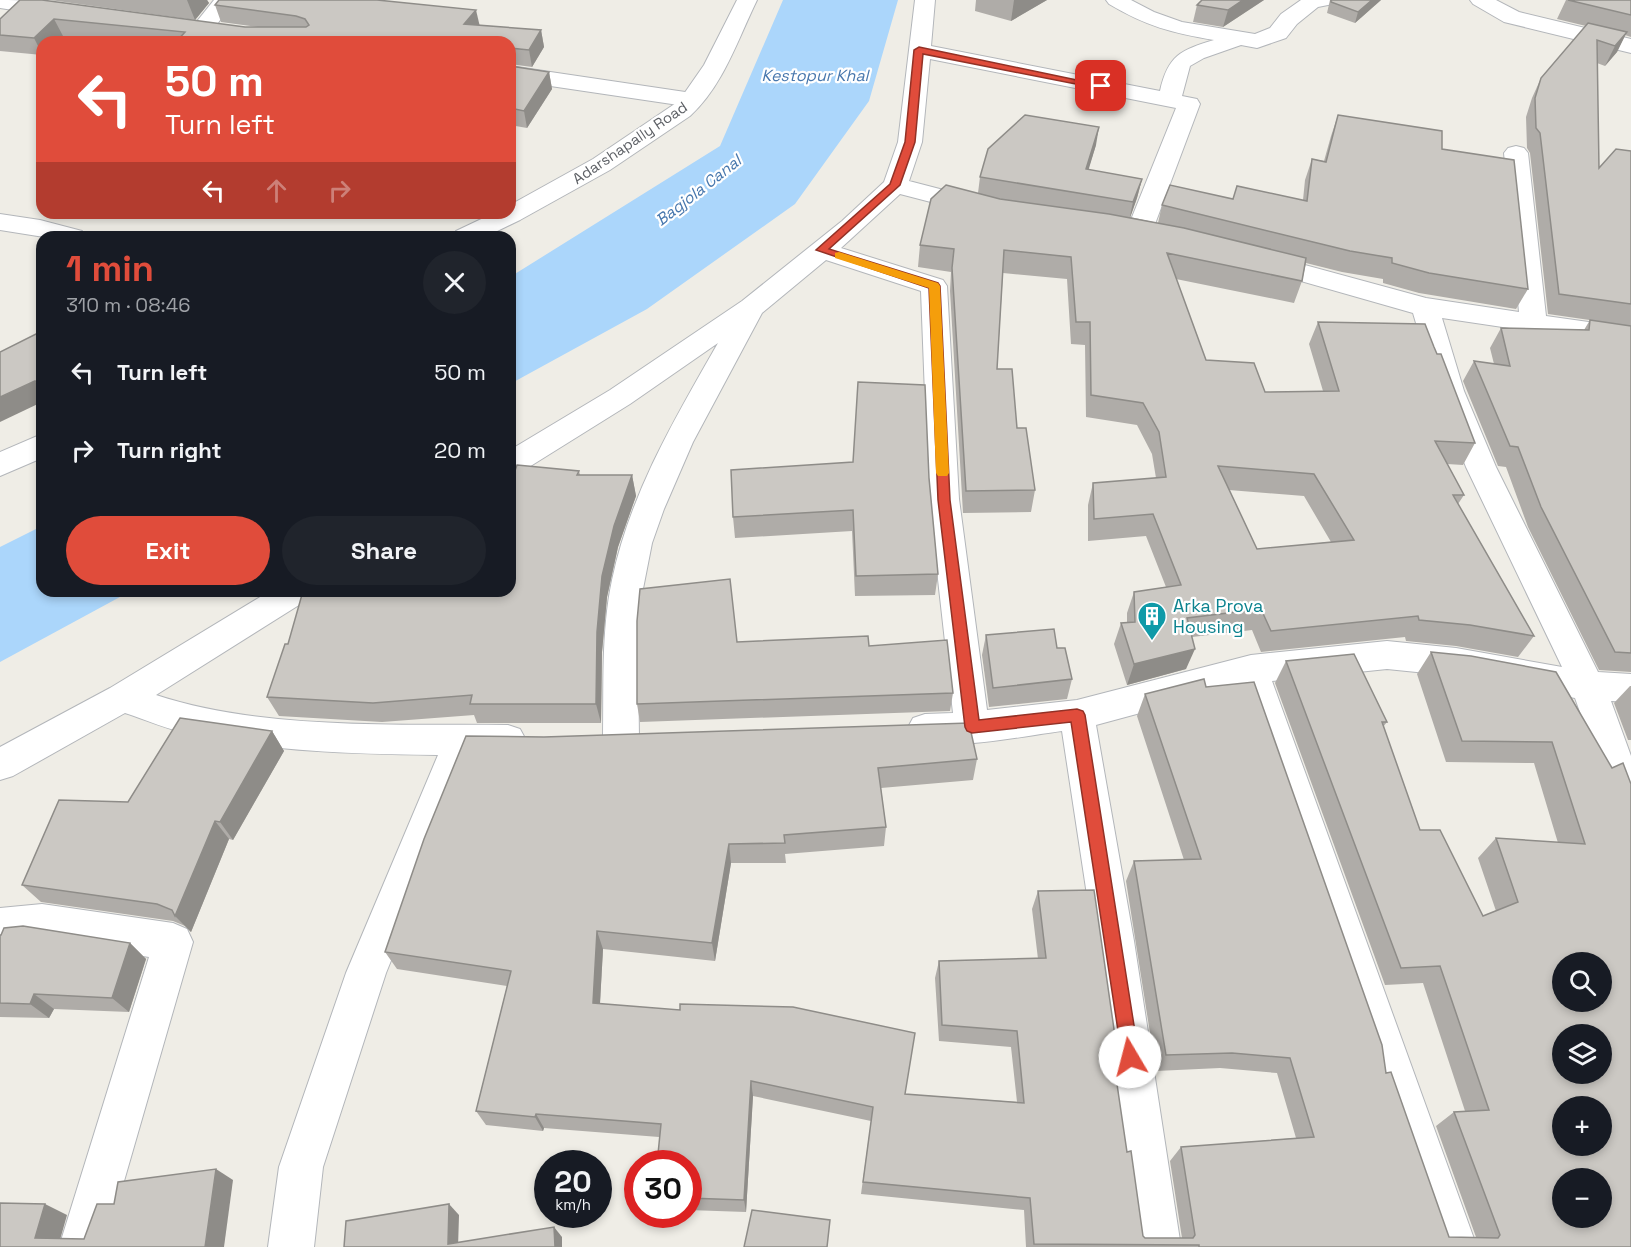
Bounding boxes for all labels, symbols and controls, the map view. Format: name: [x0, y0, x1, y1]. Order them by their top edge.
text: 50 m: [165, 55, 264, 108]
icon: left: [66, 60, 144, 138]
pin: [1075, 60, 1126, 111]
water label: Kestopur Khal: [761, 65, 871, 86]
icon: arrive: [1084, 69, 1117, 102]
street label: Adarshapally Road: [569, 97, 691, 188]
text: Turn left: [165, 107, 275, 142]
water label: Bagjola Canal: [651, 149, 747, 230]
icon: left: [197, 174, 230, 207]
icon: ahead: [260, 174, 293, 207]
icon: right: [323, 174, 356, 207]
text: 1 min: [66, 246, 154, 292]
button: close: [423, 251, 486, 314]
text: 310 m · 08:46: [66, 292, 190, 318]
icon: left: [66, 356, 99, 389]
text: Turn left: [117, 358, 207, 386]
text: 50 m: [434, 358, 486, 386]
icon: right: [66, 434, 99, 467]
text: Turn right: [117, 436, 222, 464]
text: 20 m: [434, 436, 486, 464]
button: Exit: [66, 516, 270, 585]
button: Share: [282, 516, 486, 585]
place label: Arka Prova Housing: [1173, 594, 1263, 638]
building icon: Arka Prova Housing: [1136, 600, 1168, 642]
map controls: [1552, 952, 1612, 1228]
button: search: [1552, 952, 1612, 1012]
button: layers: [1552, 1024, 1612, 1084]
position arrow: [1098, 1025, 1162, 1089]
button: +: [1552, 1096, 1612, 1156]
speed limit sign: 30: [624, 1150, 702, 1228]
text: 20: [554, 1162, 592, 1201]
button: −: [1552, 1168, 1612, 1228]
text: km/h: [555, 1195, 591, 1214]

